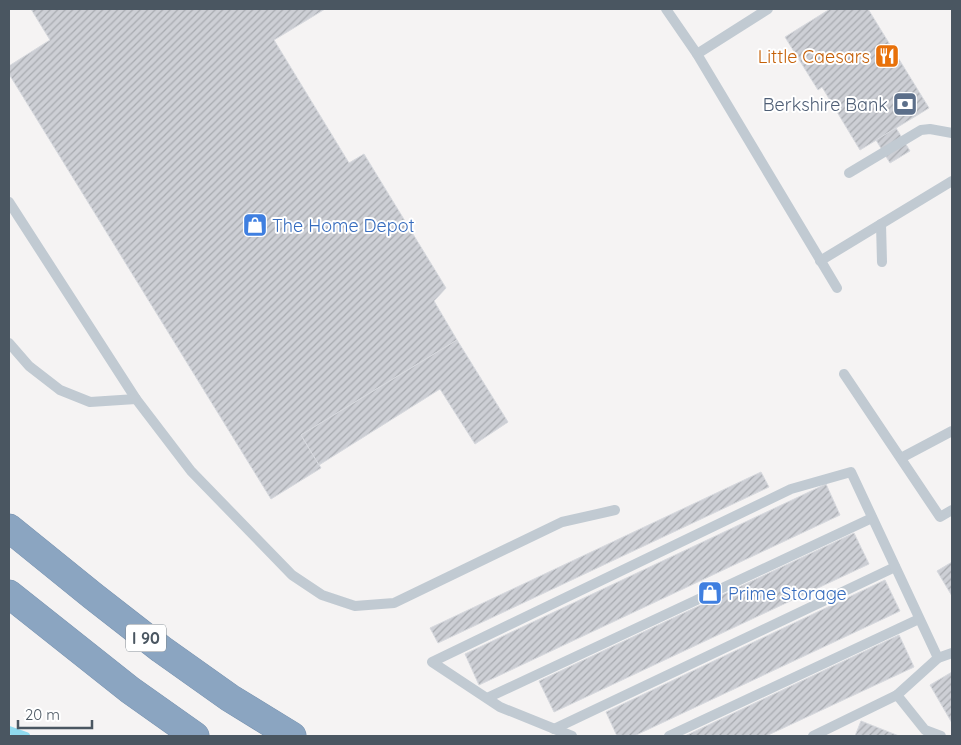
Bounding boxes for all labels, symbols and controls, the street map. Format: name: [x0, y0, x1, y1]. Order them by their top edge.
restaurant icon: Little Caesars: [874, 43, 900, 69]
place label: Little Caesars: [758, 45, 870, 68]
bank icon: Berkshire Bank: [892, 91, 918, 117]
place label: Berkshire Bank: [763, 93, 888, 116]
shop icon: The Home Depot: [242, 212, 268, 238]
place label: The Home Depot: [272, 214, 415, 237]
shop icon: Prime Storage: [697, 580, 723, 606]
place label: Prime Storage: [728, 582, 847, 605]
road number: I 90: [126, 624, 166, 651]
scale bar: [18, 698, 91, 730]
text: 20 m: [25, 705, 60, 724]

